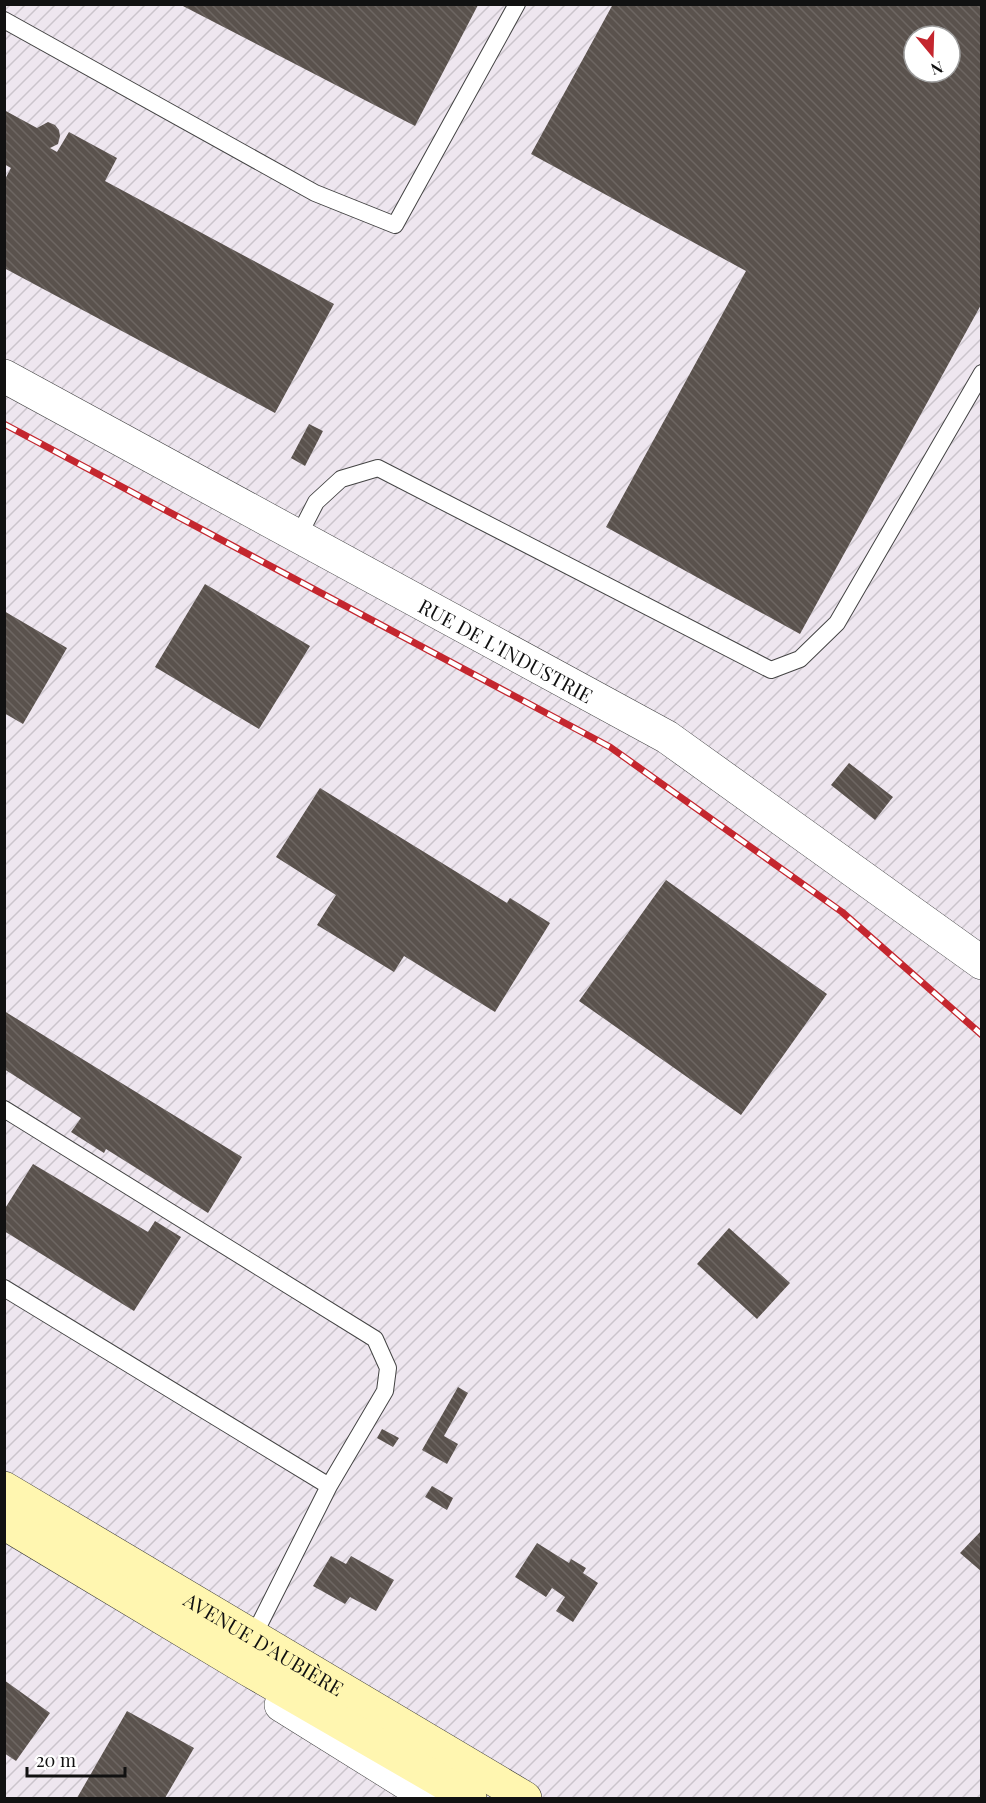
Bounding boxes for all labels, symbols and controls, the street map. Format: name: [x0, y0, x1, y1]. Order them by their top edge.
north arrow: [902, 24, 962, 84]
text: N: [928, 57, 946, 81]
street label: RUE DE L'INDUSTRIE: [414, 591, 598, 708]
street label: AVENUE D'AUBIÈRE: [179, 1584, 349, 1701]
scale bar: [27, 1740, 124, 1778]
text: 20 m: [36, 1748, 76, 1772]

